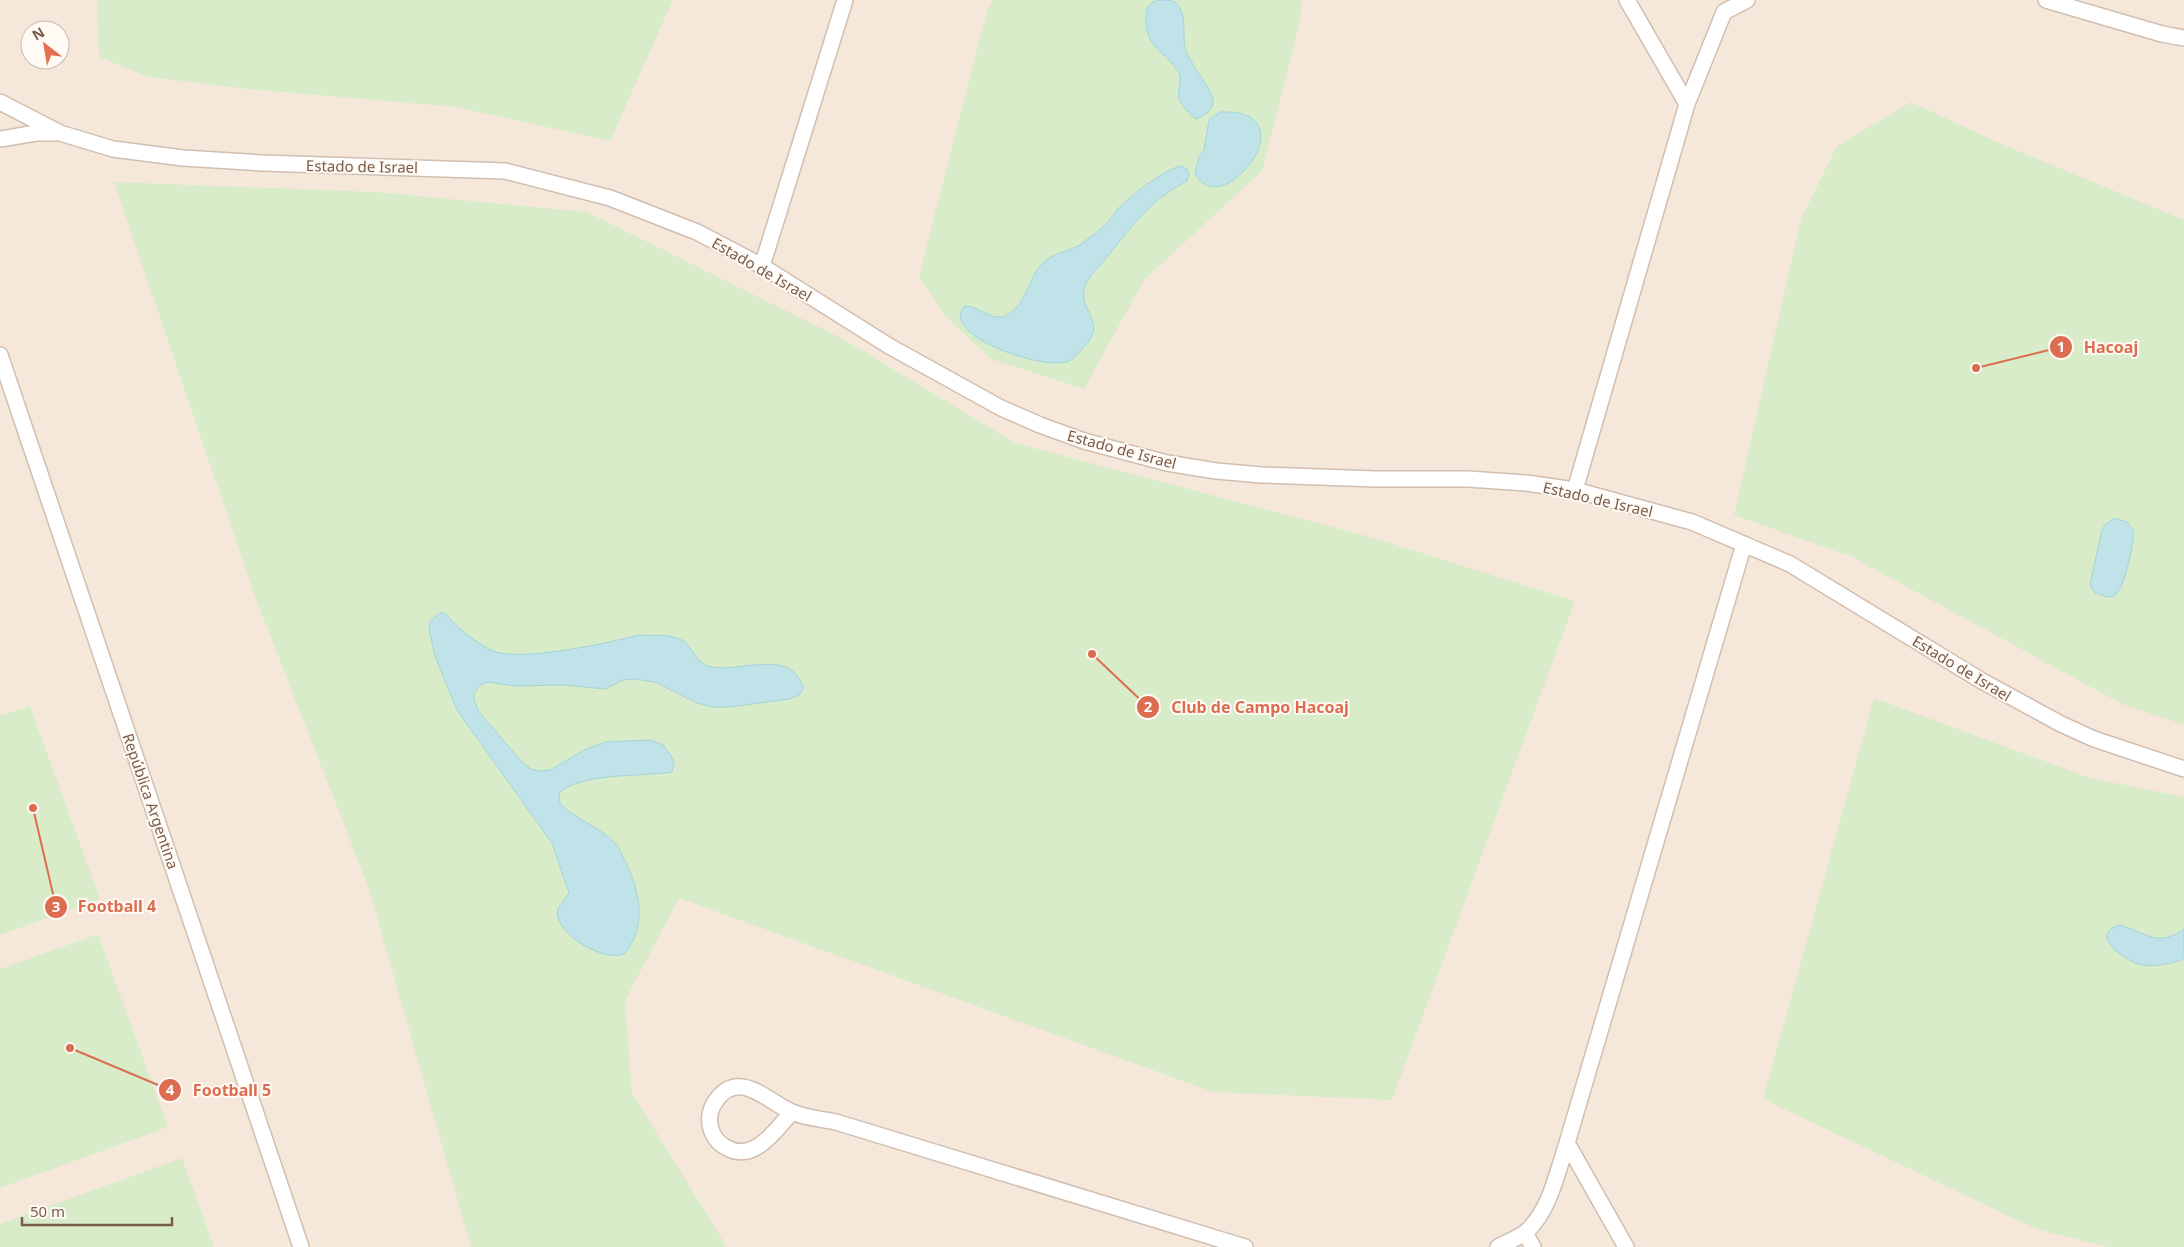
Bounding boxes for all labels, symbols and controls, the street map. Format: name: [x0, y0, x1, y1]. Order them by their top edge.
north arrow: [20, 20, 70, 70]
text: N: [28, 22, 48, 45]
street label: Estado de Israel: [306, 155, 418, 177]
street label: Estado de Israel: [708, 232, 816, 306]
callout: Hacoaj: [2049, 331, 2148, 362]
text: 1: [2057, 336, 2065, 356]
text: Hacoaj: [2084, 336, 2138, 358]
street label: Estado de Israel: [1065, 425, 1179, 473]
street label: Estado de Israel: [1541, 477, 1655, 521]
street label: Estado de Israel: [1909, 631, 2015, 705]
callout: Club de Campo Hacoaj: [1136, 692, 1358, 723]
text: 2: [1144, 696, 1153, 716]
text: Club de Campo Hacoaj: [1171, 696, 1349, 718]
street label: República Argentina: [118, 730, 184, 872]
callout: Football 4: [43, 891, 166, 922]
text: Football 4: [78, 895, 156, 917]
text: 3: [52, 896, 60, 916]
callout: Football 5: [157, 1075, 281, 1106]
text: 4: [166, 1079, 175, 1099]
text: Football 5: [193, 1079, 271, 1101]
scale bar: [22, 1194, 172, 1226]
text: 50 m: [30, 1201, 65, 1221]

